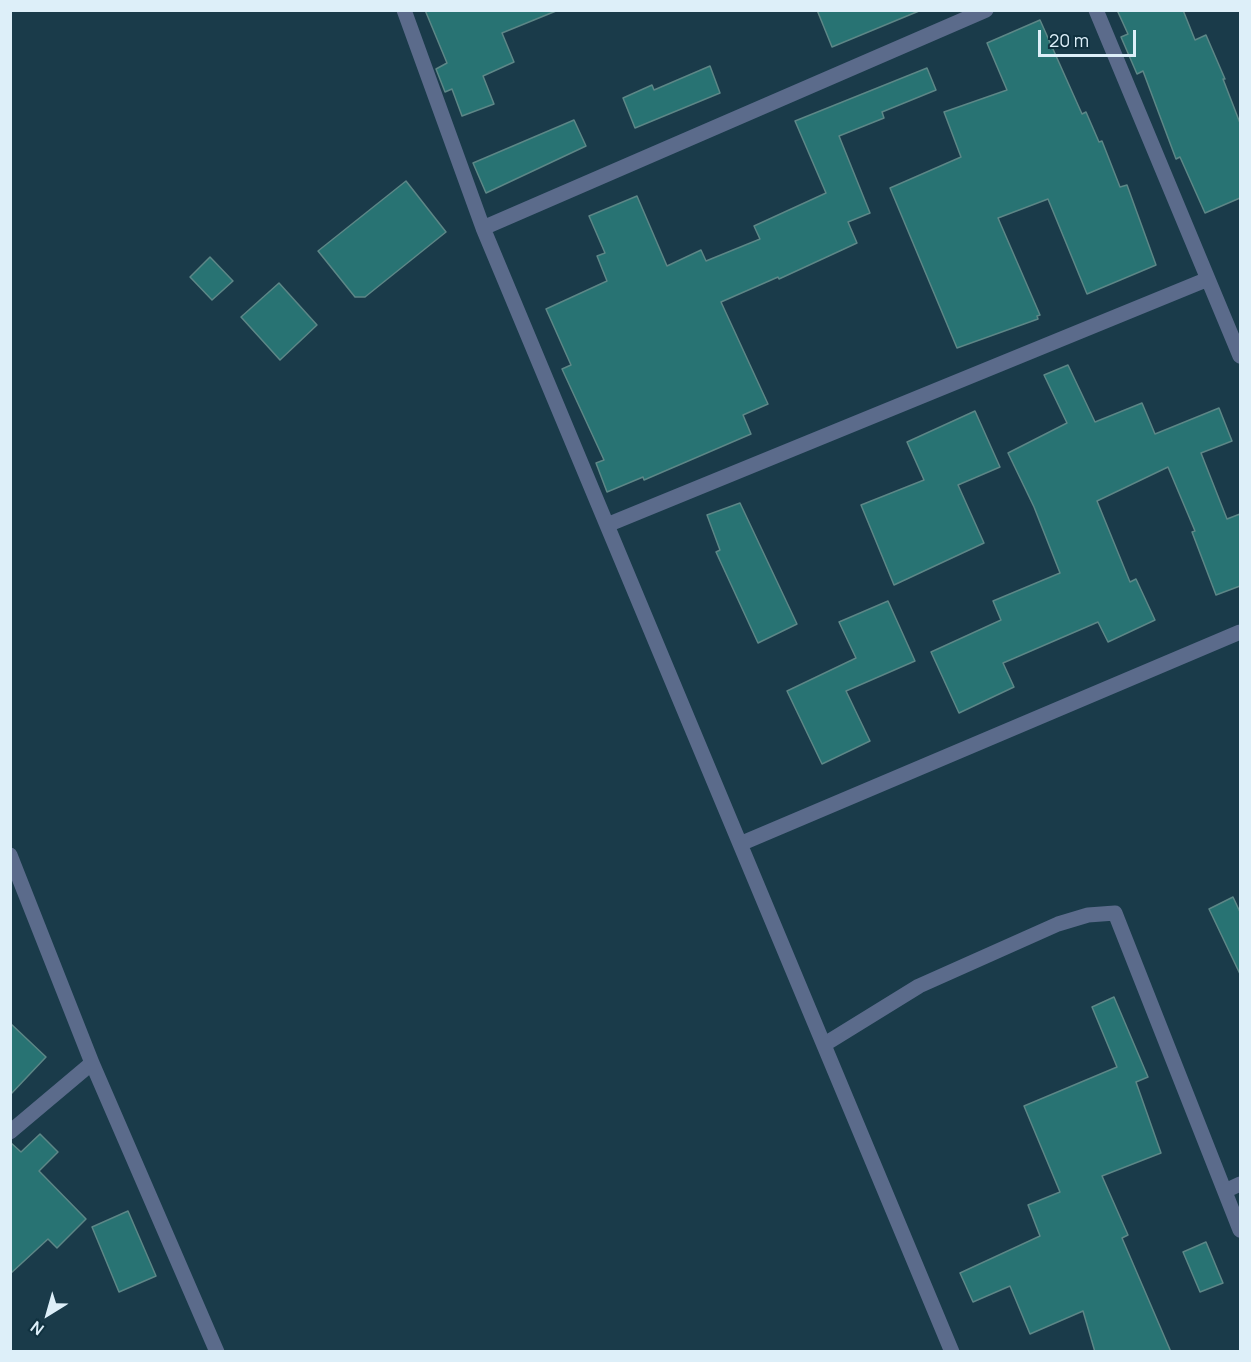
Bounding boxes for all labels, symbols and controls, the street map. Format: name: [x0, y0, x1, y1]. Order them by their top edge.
scale bar: [1041, 18, 1138, 56]
text: 20 m: [1049, 28, 1089, 52]
north arrow: [18, 1284, 78, 1344]
text: N: [26, 1316, 48, 1341]

